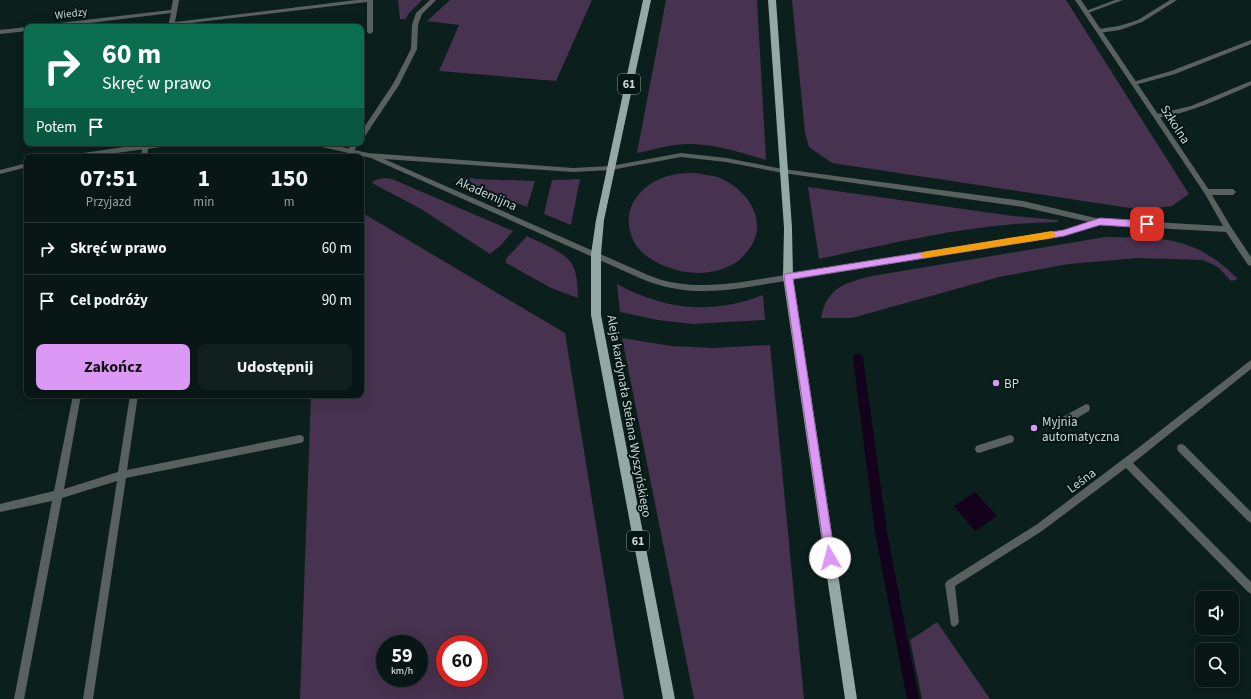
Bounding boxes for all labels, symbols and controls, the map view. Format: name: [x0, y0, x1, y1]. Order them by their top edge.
street label: Wiedzy: [54, 4, 88, 23]
text: 60 m: [102, 34, 161, 74]
icon: right: [36, 40, 88, 92]
text: Skręć w prawo: [102, 71, 211, 96]
road number: 61: [618, 74, 640, 94]
street label: Szkolna: [1156, 102, 1194, 147]
icon: arrive: [85, 116, 107, 138]
text: Potem: [36, 117, 77, 138]
text: 07:51: [80, 161, 138, 196]
text: 1: [198, 161, 210, 196]
text: 150: [270, 161, 308, 196]
street label: Akademijna: [453, 173, 520, 215]
text: Przyjazd: [86, 193, 131, 211]
text: min: [193, 193, 214, 211]
text: m: [284, 193, 295, 211]
pin: [1130, 207, 1164, 241]
icon: arrive: [1136, 213, 1158, 235]
icon: right: [36, 238, 58, 260]
text: Skręć w prawo: [70, 238, 167, 259]
text: 60 m: [322, 238, 352, 259]
icon: arrive: [36, 290, 58, 312]
text: Cel podróży: [70, 290, 148, 311]
text: 90 m: [322, 290, 352, 311]
street label: Aleja kardynała Stefana Wyszyńskiego: [602, 314, 656, 519]
button: Zakończ: [36, 344, 190, 390]
button: Udostępnij: [198, 344, 352, 390]
place label: BP: [1004, 375, 1019, 393]
marker: BP: [991, 378, 1001, 388]
place label: Myjnia automatyczna: [1042, 413, 1120, 446]
marker: Myjnia automatyczna: [1029, 423, 1039, 433]
street label: Leśna: [1064, 464, 1100, 498]
road number: 61: [627, 531, 649, 551]
position arrow: [809, 537, 851, 579]
map controls: [1195, 591, 1239, 687]
button: sound: [1195, 591, 1239, 635]
speed limit sign: 60: [436, 635, 488, 687]
text: 59: [391, 642, 413, 670]
button: search: [1195, 643, 1239, 687]
text: km/h: [391, 664, 413, 678]

